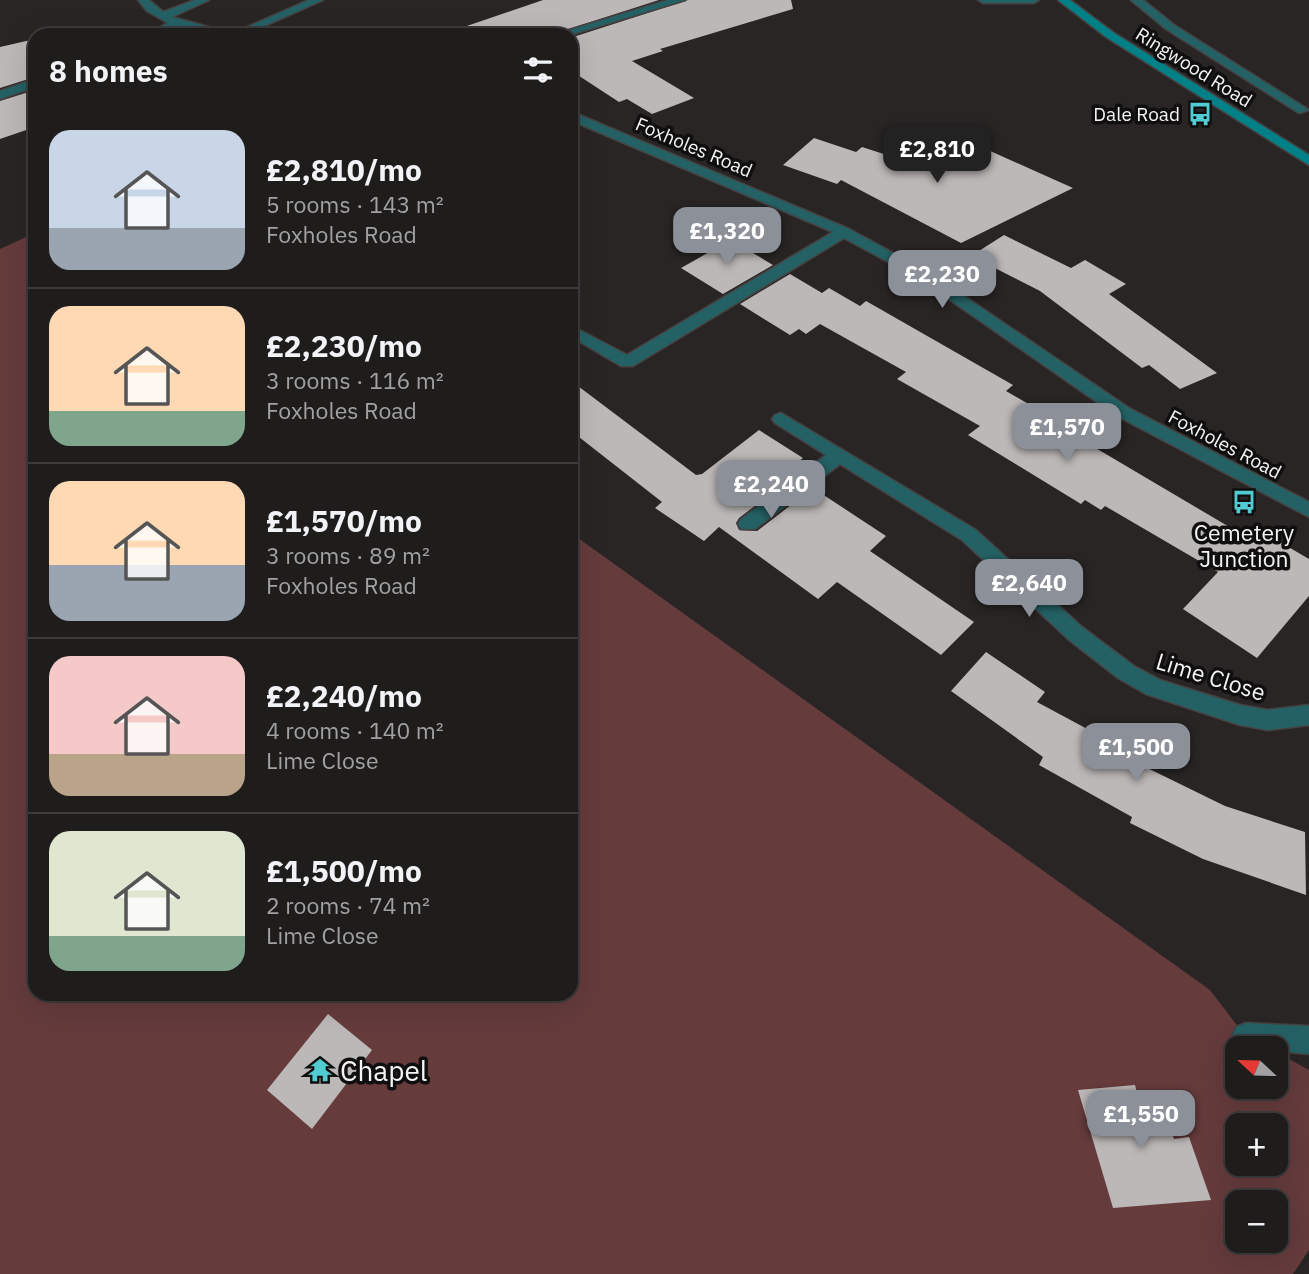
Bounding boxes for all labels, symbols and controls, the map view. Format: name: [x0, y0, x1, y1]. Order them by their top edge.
street label: Ringwood Road: [1131, 22, 1257, 112]
text: 8 homes: [49, 51, 168, 90]
icon: filters: [519, 51, 557, 89]
bus stop icon: Dale Road: [1186, 100, 1214, 128]
place label: Dale Road: [1093, 102, 1180, 126]
street label: Foxholes Road: [632, 112, 756, 182]
pin: £2,810: [880, 125, 994, 185]
text: £2,810: [899, 133, 975, 163]
text: £2,810/mo: [266, 150, 422, 189]
icon: home: [105, 158, 189, 242]
text: 5 rooms · 143 m²: [266, 189, 444, 219]
pin: £1,320: [670, 208, 784, 267]
text: £1,320: [689, 215, 765, 245]
text: Foxholes Road: [266, 219, 417, 249]
pin: £2,230: [885, 250, 999, 310]
text: £2,230: [904, 258, 980, 288]
text: £2,230/mo: [266, 326, 422, 365]
icon: home: [105, 334, 189, 418]
text: 3 rooms · 116 m²: [266, 365, 444, 395]
text: Foxholes Road: [266, 395, 417, 425]
pin: £1,570: [1010, 404, 1124, 463]
street label: Foxholes Road: [1164, 404, 1286, 484]
text: £1,570: [1029, 411, 1105, 441]
pin: £2,240: [714, 461, 828, 520]
text: £2,240: [733, 468, 809, 498]
bus stop icon: Cemetery Junction: [1230, 488, 1258, 516]
text: £1,570/mo: [266, 501, 422, 540]
icon: home: [105, 509, 189, 593]
place label: Cemetery Junction: [1194, 517, 1295, 573]
text: 3 rooms · 89 m²: [266, 540, 430, 570]
pin: £2,640: [972, 560, 1086, 619]
text: £2,640: [991, 567, 1067, 597]
text: Foxholes Road: [266, 570, 417, 600]
street label: Lime Close: [1153, 645, 1269, 707]
text: £2,240/mo: [266, 676, 422, 715]
icon: home: [105, 684, 189, 768]
text: 4 rooms · 140 m²: [266, 715, 444, 745]
pin: £1,500: [1079, 724, 1193, 783]
text: £1,500: [1098, 731, 1174, 761]
text: Lime Close: [266, 745, 379, 775]
text: £1,500/mo: [266, 851, 422, 890]
icon: home: [105, 859, 189, 943]
text: 2 rooms · 74 m²: [266, 890, 430, 920]
text: Lime Close: [266, 920, 379, 950]
north arrow: [1225, 1036, 1288, 1099]
map controls: [1225, 1036, 1288, 1253]
place label: Chapel: [340, 1052, 427, 1089]
temple icon: Chapel: [306, 1056, 334, 1084]
pin: £1,550: [1084, 1090, 1198, 1150]
text: £1,550: [1103, 1098, 1179, 1128]
button: +: [1225, 1113, 1288, 1176]
button: −: [1225, 1190, 1288, 1253]

